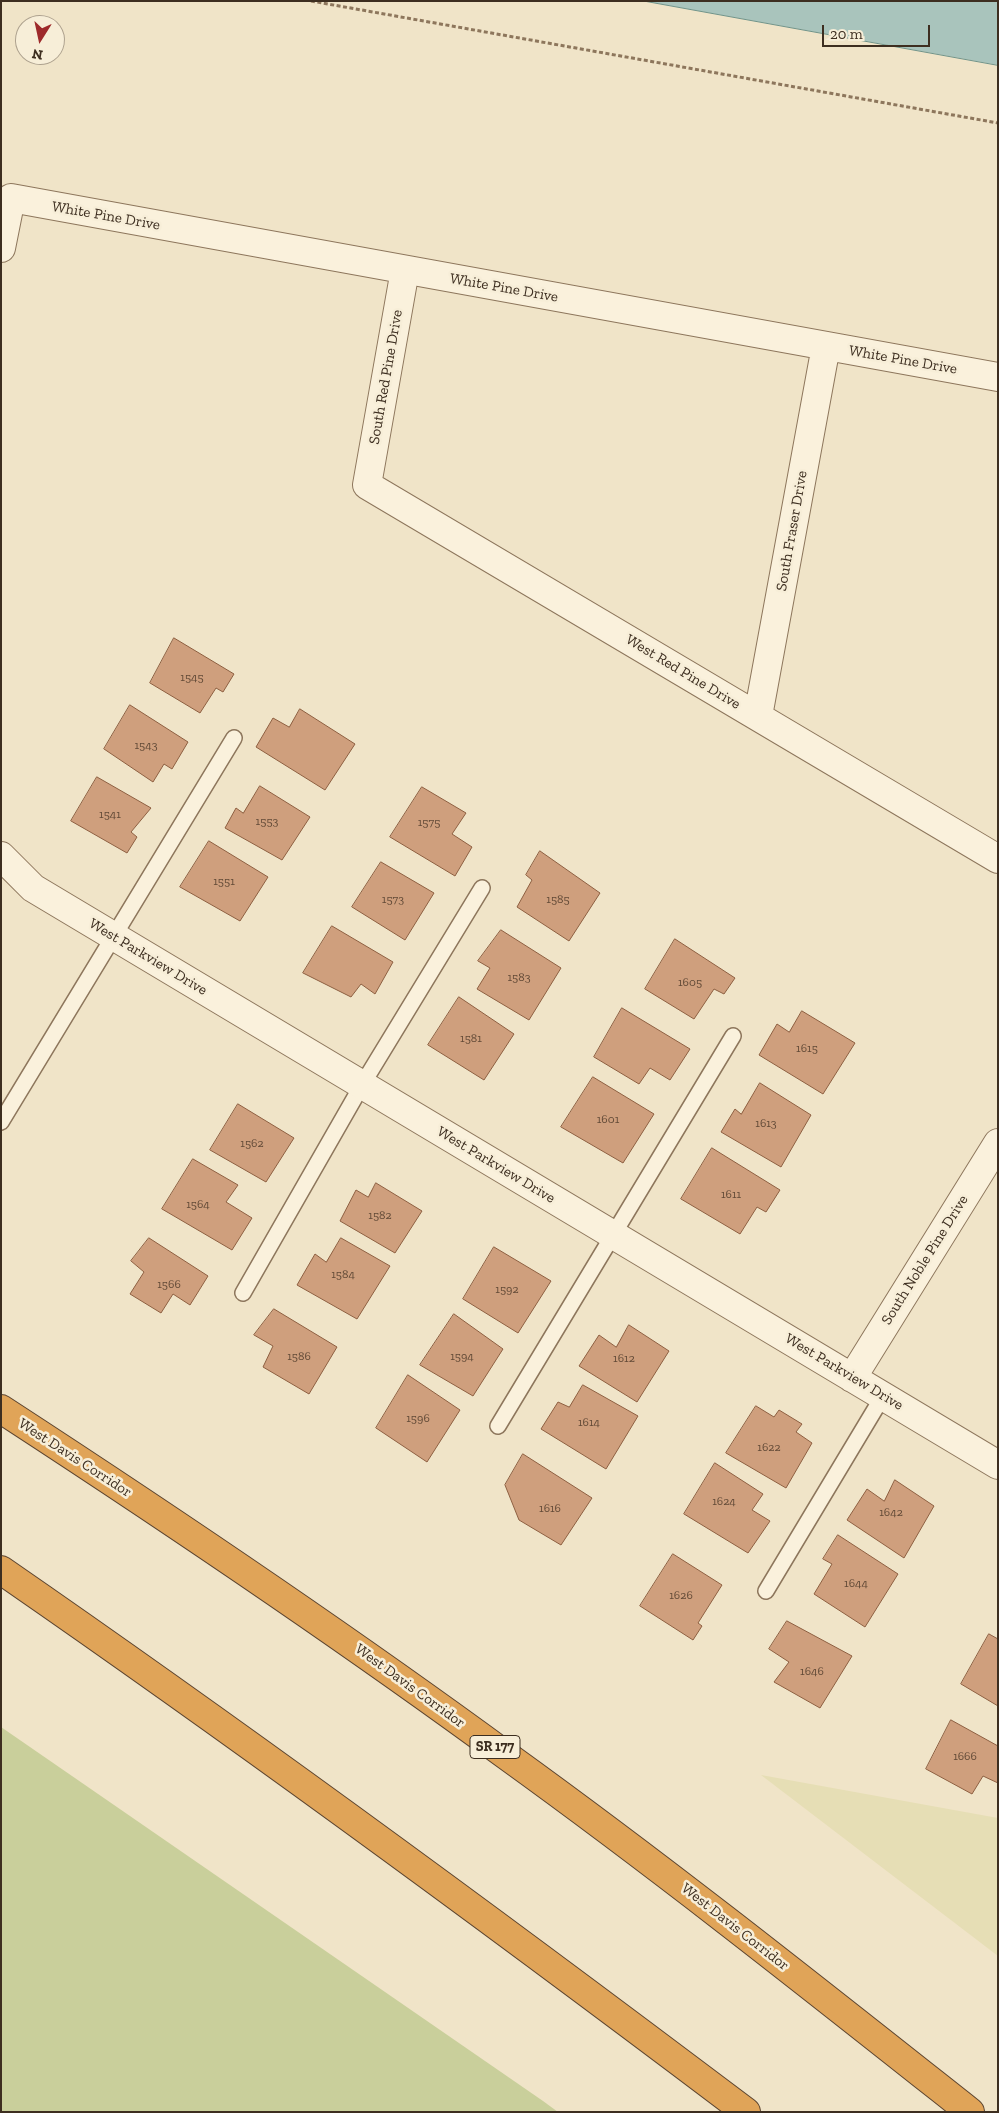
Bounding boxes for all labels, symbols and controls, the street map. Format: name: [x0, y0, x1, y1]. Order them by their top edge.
north arrow: [15, 15, 65, 65]
scale bar: [824, 15, 932, 47]
text: 20 m: [830, 25, 863, 43]
text: N: [31, 45, 44, 64]
street label: White Pine Drive: [50, 198, 162, 234]
street label: White Pine Drive: [448, 270, 560, 306]
street label: South Red Pine Drive: [365, 308, 407, 446]
street label: White Pine Drive: [847, 342, 959, 378]
street label: South Fraser Drive: [773, 469, 811, 593]
street label: West Red Pine Drive: [622, 631, 744, 713]
house number: 1545: [180, 671, 204, 685]
house number: 1543: [134, 739, 158, 753]
house number: 1541: [99, 808, 121, 822]
house number: 1553: [256, 815, 278, 829]
house number: 1575: [418, 816, 440, 830]
house number: 1551: [213, 875, 235, 889]
house number: 1573: [382, 893, 404, 907]
house number: 1585: [546, 893, 570, 907]
street label: West Parkview Drive: [86, 915, 210, 999]
house number: 1583: [507, 971, 531, 985]
house number: 1605: [678, 976, 702, 990]
house number: 1581: [460, 1032, 482, 1046]
house number: 1615: [796, 1042, 818, 1056]
house number: 1601: [597, 1113, 619, 1127]
house number: 1613: [755, 1117, 777, 1131]
street label: West Parkview Drive: [434, 1123, 558, 1207]
house number: 1562: [240, 1137, 264, 1151]
house number: 1611: [721, 1188, 741, 1202]
street label: South Noble Pine Drive: [878, 1192, 972, 1328]
house number: 1564: [186, 1198, 210, 1212]
house number: 1582: [368, 1209, 392, 1223]
house number: 1584: [331, 1268, 355, 1282]
house number: 1566: [157, 1278, 181, 1292]
house number: 1592: [495, 1283, 519, 1297]
street label: West Parkview Drive: [782, 1330, 906, 1414]
house number: 1586: [287, 1350, 311, 1364]
house number: 1594: [450, 1350, 474, 1364]
house number: 1612: [613, 1352, 635, 1366]
house number: 1596: [406, 1412, 430, 1426]
street label: West Davis Corridor: [15, 1415, 135, 1501]
house number: 1614: [578, 1416, 600, 1430]
house number: 1622: [757, 1441, 781, 1455]
house number: 1624: [712, 1495, 736, 1509]
house number: 1616: [539, 1502, 561, 1516]
house number: 1642: [879, 1506, 903, 1520]
house number: 1644: [844, 1577, 868, 1591]
house number: 1626: [669, 1589, 693, 1603]
street label: West Davis Corridor: [351, 1640, 469, 1732]
house number: 1646: [800, 1665, 824, 1679]
road number: SR 177: [470, 1735, 520, 1758]
house number: 1666: [953, 1750, 977, 1764]
street label: West Davis Corridor: [678, 1879, 792, 1975]

